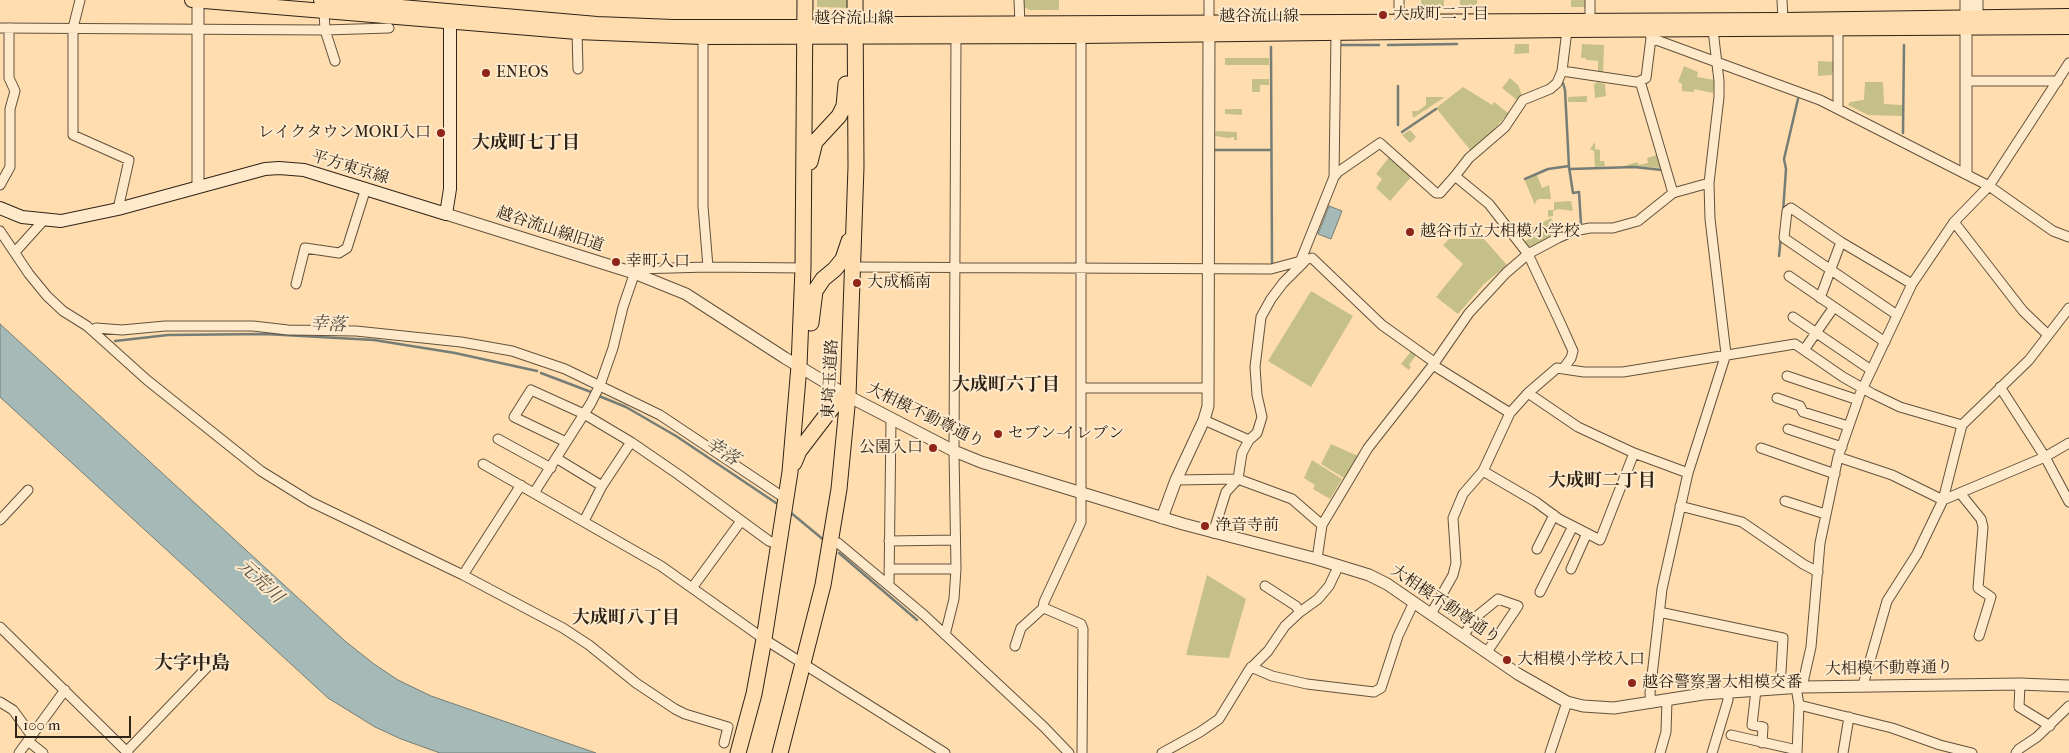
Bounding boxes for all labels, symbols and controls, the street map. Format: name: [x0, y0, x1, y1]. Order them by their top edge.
place label: 大成町二丁目: [1393, 5, 1489, 25]
street label: 越谷流山線: [1219, 7, 1299, 27]
street label: 越谷流山線: [814, 9, 894, 29]
marker: 大成町二丁目: [1377, 9, 1389, 21]
place label: ENEOS: [496, 63, 549, 83]
marker: ENEOS: [480, 67, 492, 79]
place label: レイクタウンMORI入口: [258, 123, 431, 143]
marker: レイクタウンMORI入口: [435, 127, 447, 139]
district label: 大成町七丁目: [472, 133, 580, 155]
street label: 平方東京線: [309, 147, 391, 189]
street label: 越谷流山線旧道: [494, 204, 606, 256]
place label: 越谷市立大相模小学校: [1420, 222, 1580, 242]
marker: 越谷市立大相模小学校: [1404, 226, 1416, 238]
place label: 幸町入口: [626, 252, 690, 272]
marker: 幸町入口: [610, 256, 622, 268]
place label: 大成橋南: [867, 273, 931, 293]
marker: 大成橋南: [851, 277, 863, 289]
water label: 幸落: [309, 313, 347, 337]
street label: 東埼玉道路: [819, 339, 843, 419]
district label: 大成町六丁目: [952, 375, 1060, 397]
street label: 大相模不動尊通り: [863, 379, 987, 453]
place label: セブン-イレブン: [1008, 424, 1124, 444]
marker: セブン-イレブン: [992, 428, 1004, 440]
water label: 幸落: [701, 433, 743, 471]
place label: 公園入口: [859, 438, 923, 458]
marker: 公園入口: [927, 442, 939, 454]
district label: 大成町二丁目: [1548, 471, 1656, 493]
place label: 浄音寺前: [1215, 516, 1279, 536]
marker: 浄音寺前: [1199, 520, 1211, 532]
water label: 元荒川: [233, 556, 287, 608]
street label: 大相模不動尊通り: [1387, 561, 1503, 649]
district label: 大成町八丁目: [572, 608, 680, 630]
place label: 大相模小学校入口: [1517, 650, 1645, 670]
district label: 大字中島: [154, 653, 230, 675]
marker: 大相模小学校入口: [1501, 654, 1513, 666]
street label: 大相模不動尊通り: [1825, 658, 1953, 680]
place label: 越谷警察署大相模交番: [1642, 673, 1802, 693]
marker: 越谷警察署大相模交番: [1626, 677, 1638, 689]
scale bar: [18, 706, 134, 738]
text: 100 m: [23, 716, 61, 734]

